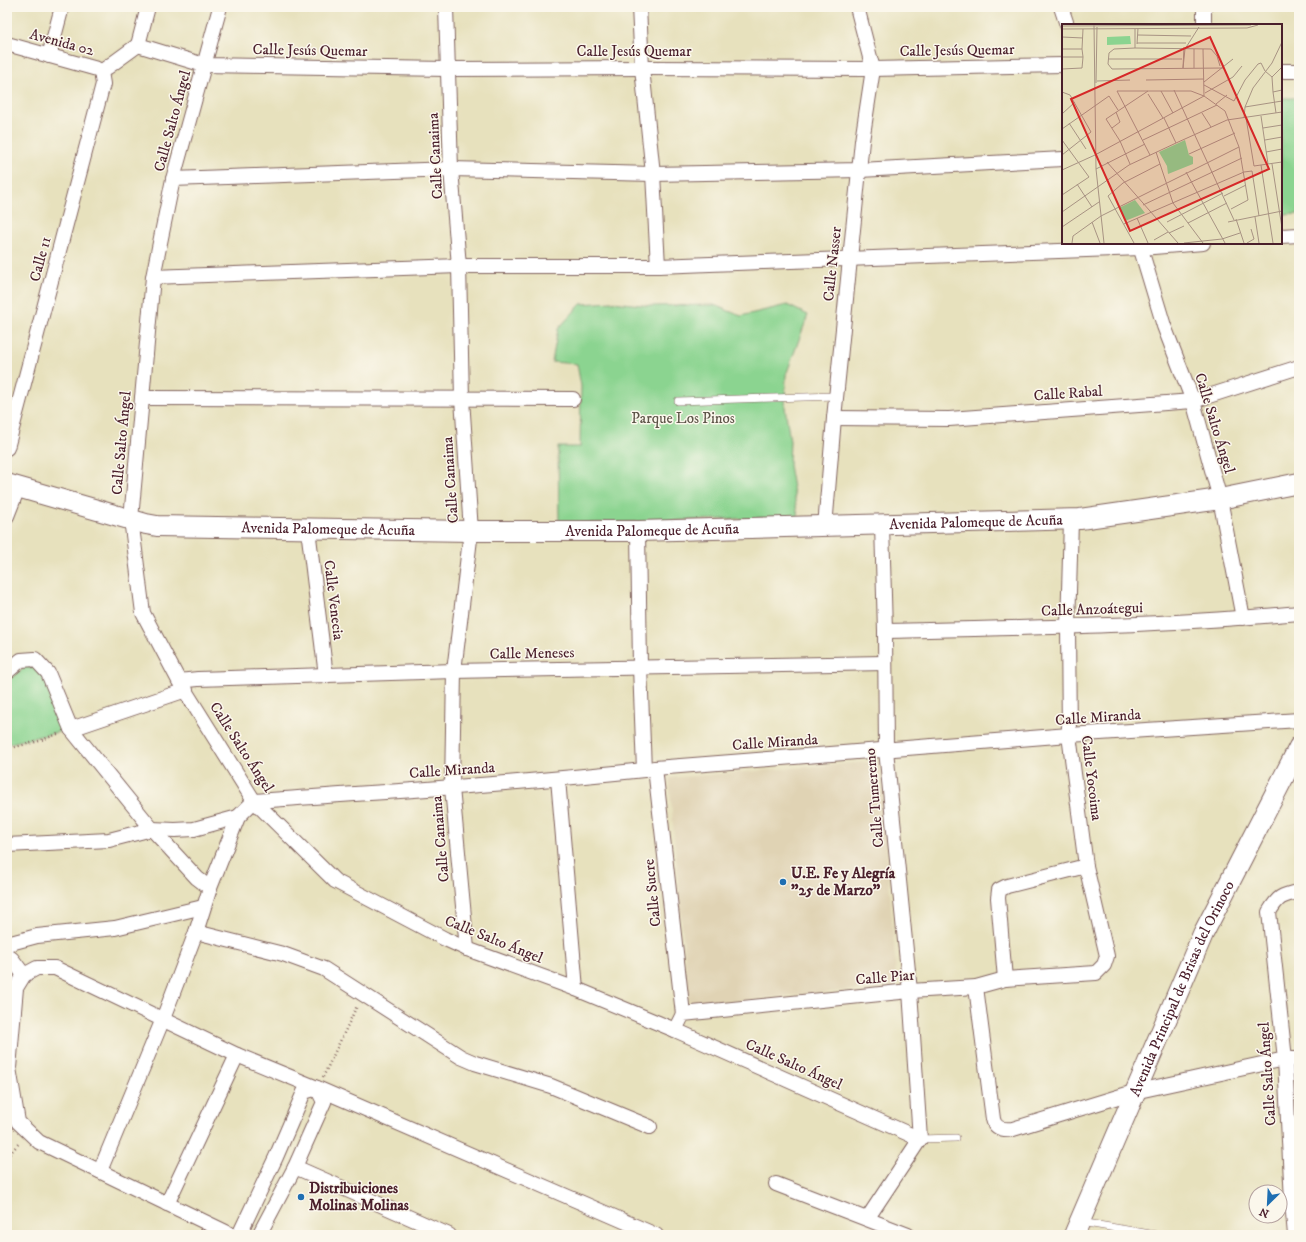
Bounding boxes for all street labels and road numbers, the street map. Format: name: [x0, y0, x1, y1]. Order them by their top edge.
street label: Avenida 02: [27, 25, 97, 60]
street label: Calle Jesús Quemar: [252, 40, 368, 61]
street label: Calle Jesús Quemar: [899, 40, 1015, 61]
street label: Calle Jesús Quemar: [577, 42, 692, 61]
street label: Calle Salto Ángel: [149, 68, 195, 174]
street label: Calle Canaima: [424, 112, 447, 200]
street label: Calle Nasser: [819, 225, 846, 302]
street label: Calle 11: [25, 235, 56, 284]
street label: Calle Salto Ángel: [1190, 370, 1240, 476]
street label: Calle Rabal: [1033, 382, 1104, 405]
street label: Calle Salto Ángel: [106, 390, 136, 496]
street label: Calle Canaima: [438, 435, 463, 524]
street label: Avenida Palomeque de Acuña: [889, 510, 1064, 534]
street label: Avenida Palomeque de Acuña: [241, 518, 416, 540]
street label: Avenida Palomeque de Acuña: [565, 519, 740, 541]
street label: Calle Venecia: [319, 559, 348, 642]
street label: Calle Anzoátegui: [1041, 598, 1143, 621]
street label: Calle Meneses: [490, 643, 575, 664]
street label: Calle Salto Ángel: [205, 698, 279, 797]
street label: Calle Miranda: [1055, 705, 1142, 730]
street label: Calle Miranda: [732, 730, 819, 755]
street label: Calle Yocoima: [1077, 734, 1106, 822]
street label: Calle Tumeremo: [861, 747, 888, 849]
street label: Calle Miranda: [409, 758, 496, 783]
street label: Calle Canaima: [427, 794, 454, 883]
street label: Calle Sucre: [639, 858, 666, 928]
street label: Avenida Principal de Brisas del Orinoco: [1125, 878, 1239, 1100]
street label: Calle Salto Ángel: [442, 910, 546, 968]
street label: Calle Piar: [855, 965, 916, 990]
street label: Calle Salto Ángel: [1253, 1021, 1281, 1127]
street label: Calle Salto Ángel: [742, 1034, 846, 1095]

